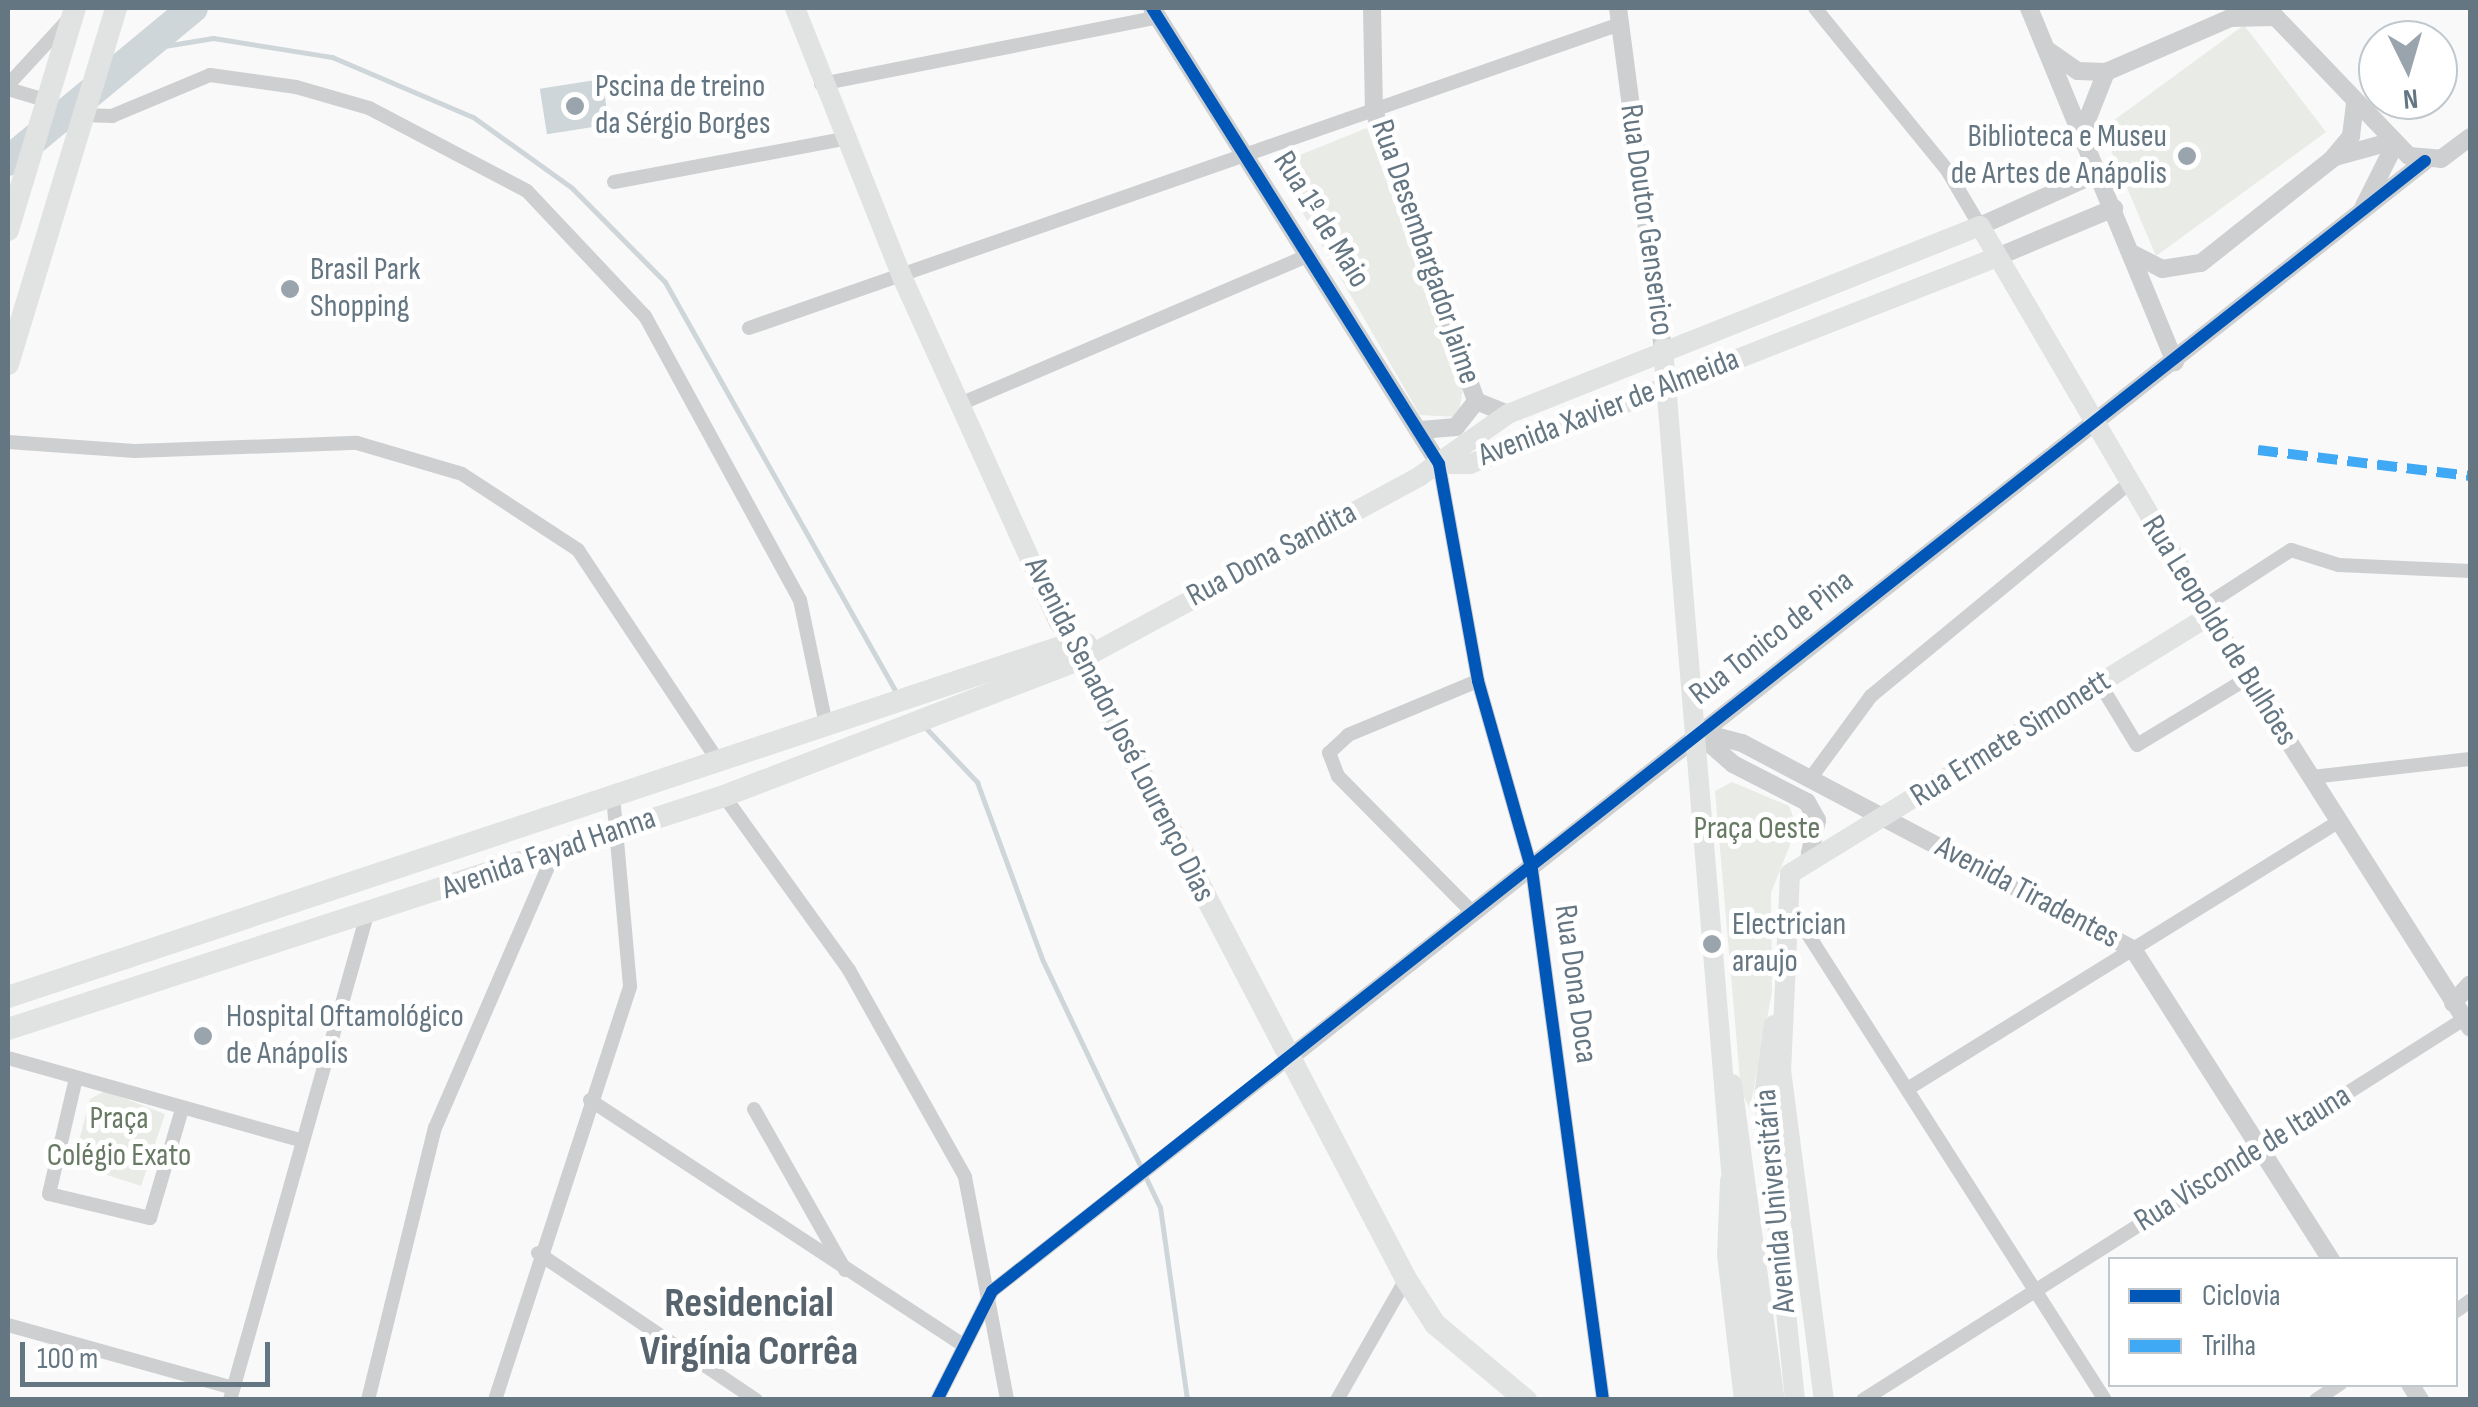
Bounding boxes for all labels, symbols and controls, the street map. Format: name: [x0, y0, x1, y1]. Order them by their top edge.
north arrow: [2358, 20, 2458, 120]
place label: Pscina de treino da Sérgio Borges: [595, 69, 771, 144]
text: N: [2402, 81, 2419, 115]
marker: Pscina de treino da Sérgio Borges: [564, 95, 586, 117]
street label: Rua Doutor Genserico: [1611, 102, 1681, 338]
street label: Rua Desembargador Jaime: [1362, 115, 1488, 389]
place label: Biblioteca e Museu de Artes de Anápolis: [1951, 119, 2167, 194]
street label: Rua 1º de Maio: [1264, 145, 1378, 295]
marker: Biblioteca e Museu de Artes de Anápolis: [2176, 145, 2198, 167]
place label: Brasil Park Shopping: [310, 252, 421, 327]
marker: Brasil Park Shopping: [279, 278, 301, 300]
street label: Avenida Xavier de Almeida: [1473, 341, 1745, 475]
street label: Rua Dona Sandita: [1181, 494, 1363, 616]
street label: Rua Leopoldo de Bulhões: [2133, 509, 2305, 753]
street label: Avenida Senador José Lourenço Dias: [1015, 551, 1223, 909]
street label: Rua Tonico de Pina: [1682, 562, 1862, 714]
street label: Rua Ermete Simonett: [1904, 662, 2118, 816]
street label: Avenida Fayad Hanna: [437, 800, 661, 908]
park label: Praça Oeste: [1694, 810, 1820, 848]
street label: Avenida Tiradentes: [1929, 828, 2125, 958]
street label: Rua Dona Doca: [1545, 902, 1605, 1066]
place label: Electrician araujo: [1732, 907, 1846, 982]
marker: Electrician araujo: [1701, 933, 1723, 955]
place label: Hospital Oftamológico de Anápolis: [226, 999, 464, 1074]
marker: Hospital Oftamológico de Anápolis: [190, 1023, 216, 1049]
street label: Rua Visconde de Itauna: [2128, 1077, 2358, 1241]
street label: Avenida Universitária: [1747, 1087, 1805, 1315]
park label: Praça Colégio Exato: [47, 1101, 191, 1176]
legend: [2108, 1257, 2458, 1387]
text: Ciclovia: [2202, 1278, 2281, 1314]
district label: Residencial Virgínia Corrêa: [640, 1279, 858, 1378]
scale bar: [25, 1322, 275, 1384]
text: Trilha: [2202, 1328, 2256, 1364]
text: 100 m: [37, 1341, 98, 1377]

